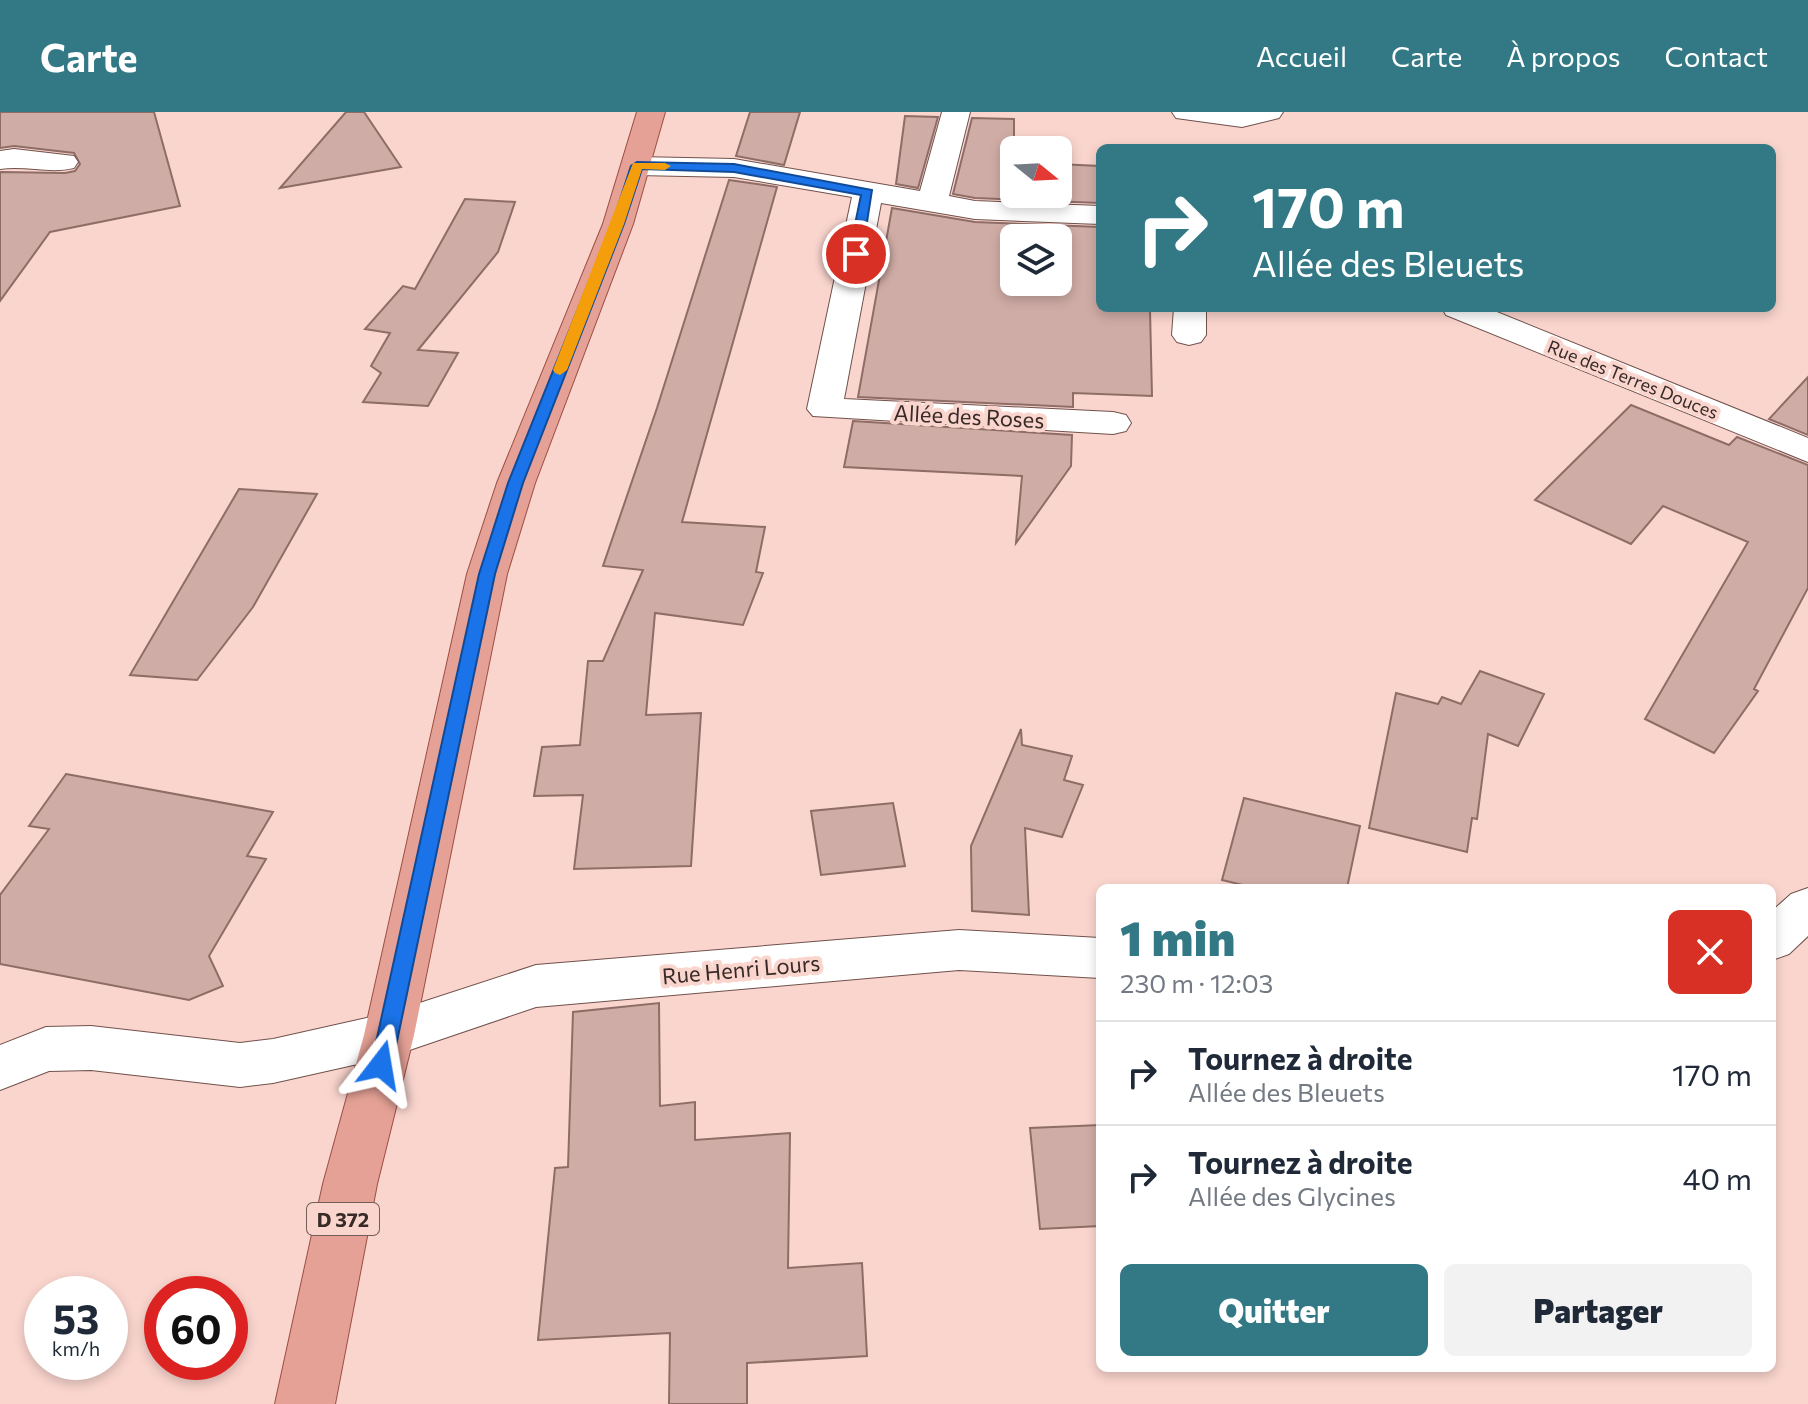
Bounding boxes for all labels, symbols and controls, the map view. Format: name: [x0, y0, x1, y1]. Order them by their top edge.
text: Carte: [40, 33, 138, 80]
text: Accueil: [1256, 39, 1347, 73]
text: Carte: [1391, 39, 1462, 73]
text: À propos: [1506, 39, 1621, 73]
text: Contact: [1665, 39, 1768, 73]
north arrow: [1000, 136, 1072, 208]
map controls: [1000, 136, 1072, 296]
text: 170 m: [1252, 171, 1405, 240]
icon: right: [1120, 176, 1224, 280]
pin: [822, 220, 890, 288]
button: layers: [1000, 224, 1072, 296]
icon: arrive: [834, 232, 878, 276]
text: Allée des Bleuets: [1252, 240, 1524, 284]
street label: Rue des Terres Douces: [1545, 335, 1721, 423]
street label: Allée des Roses: [893, 399, 1045, 433]
text: 1 min: [1120, 907, 1235, 966]
button: close: [1668, 910, 1752, 994]
street label: Rue Henri Lours: [661, 949, 821, 989]
text: 230 m · 12:03: [1120, 967, 1273, 998]
position arrow: [339, 1023, 423, 1107]
text: Tournez à droite: [1188, 1039, 1412, 1076]
icon: right: [1120, 1051, 1164, 1095]
text: 170 m: [1672, 1055, 1752, 1092]
text: Allée des Bleuets: [1188, 1076, 1385, 1107]
text: Tournez à droite: [1188, 1143, 1412, 1180]
icon: right: [1120, 1155, 1164, 1199]
text: 40 m: [1683, 1159, 1752, 1196]
text: Allée des Glycines: [1188, 1180, 1396, 1211]
road number: D 372: [307, 1203, 379, 1235]
button: Quitter: [1120, 1264, 1428, 1356]
button: Partager: [1444, 1264, 1752, 1356]
speed limit sign: 60: [144, 1276, 248, 1380]
text: 53: [53, 1293, 99, 1342]
text: km/h: [52, 1336, 100, 1360]

